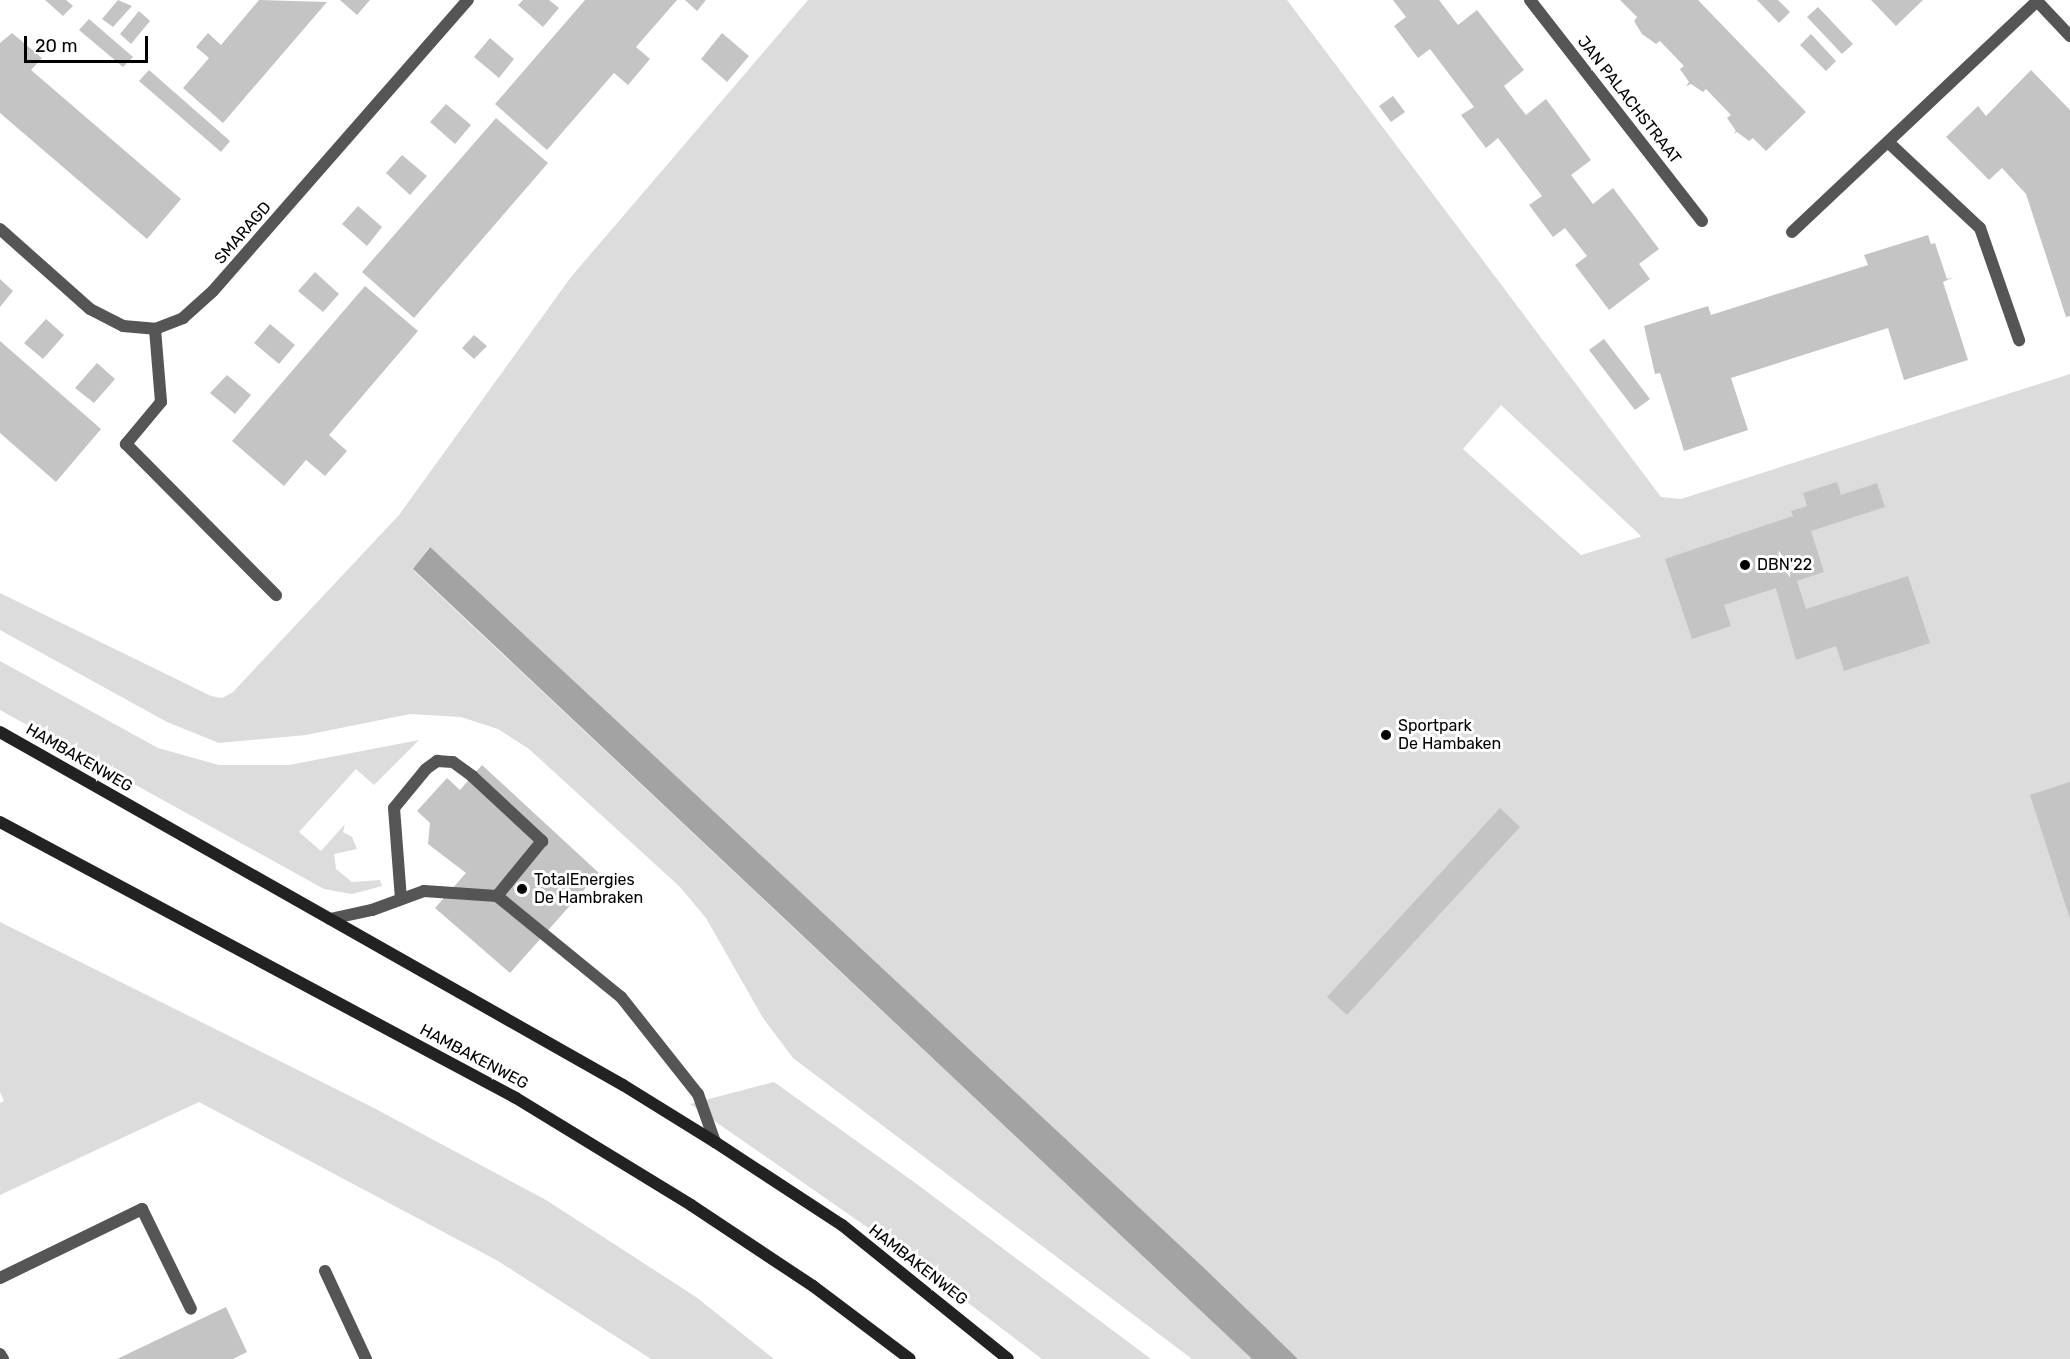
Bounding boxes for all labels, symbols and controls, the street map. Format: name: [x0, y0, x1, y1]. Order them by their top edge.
scale bar: [27, 24, 152, 62]
street label: JAN PALACHSTRAAT: [1573, 32, 1685, 168]
text: 20 m: [35, 35, 77, 57]
street label: SMARAGD: [211, 198, 275, 268]
place label: DBN'22: [1757, 555, 1812, 575]
marker: DBN'22: [1738, 558, 1752, 572]
place label: Sportpark De Hambaken: [1398, 716, 1501, 754]
street label: HAMBAKENWEG: [22, 720, 136, 796]
marker: Sportpark De Hambaken: [1379, 728, 1393, 742]
place label: TotalEnergies De Hambraken: [534, 870, 643, 908]
marker: TotalEnergies De Hambraken: [515, 882, 529, 896]
street label: HAMBAKENWEG: [417, 1020, 531, 1094]
street label: HAMBAKENWEG: [865, 1221, 971, 1309]

